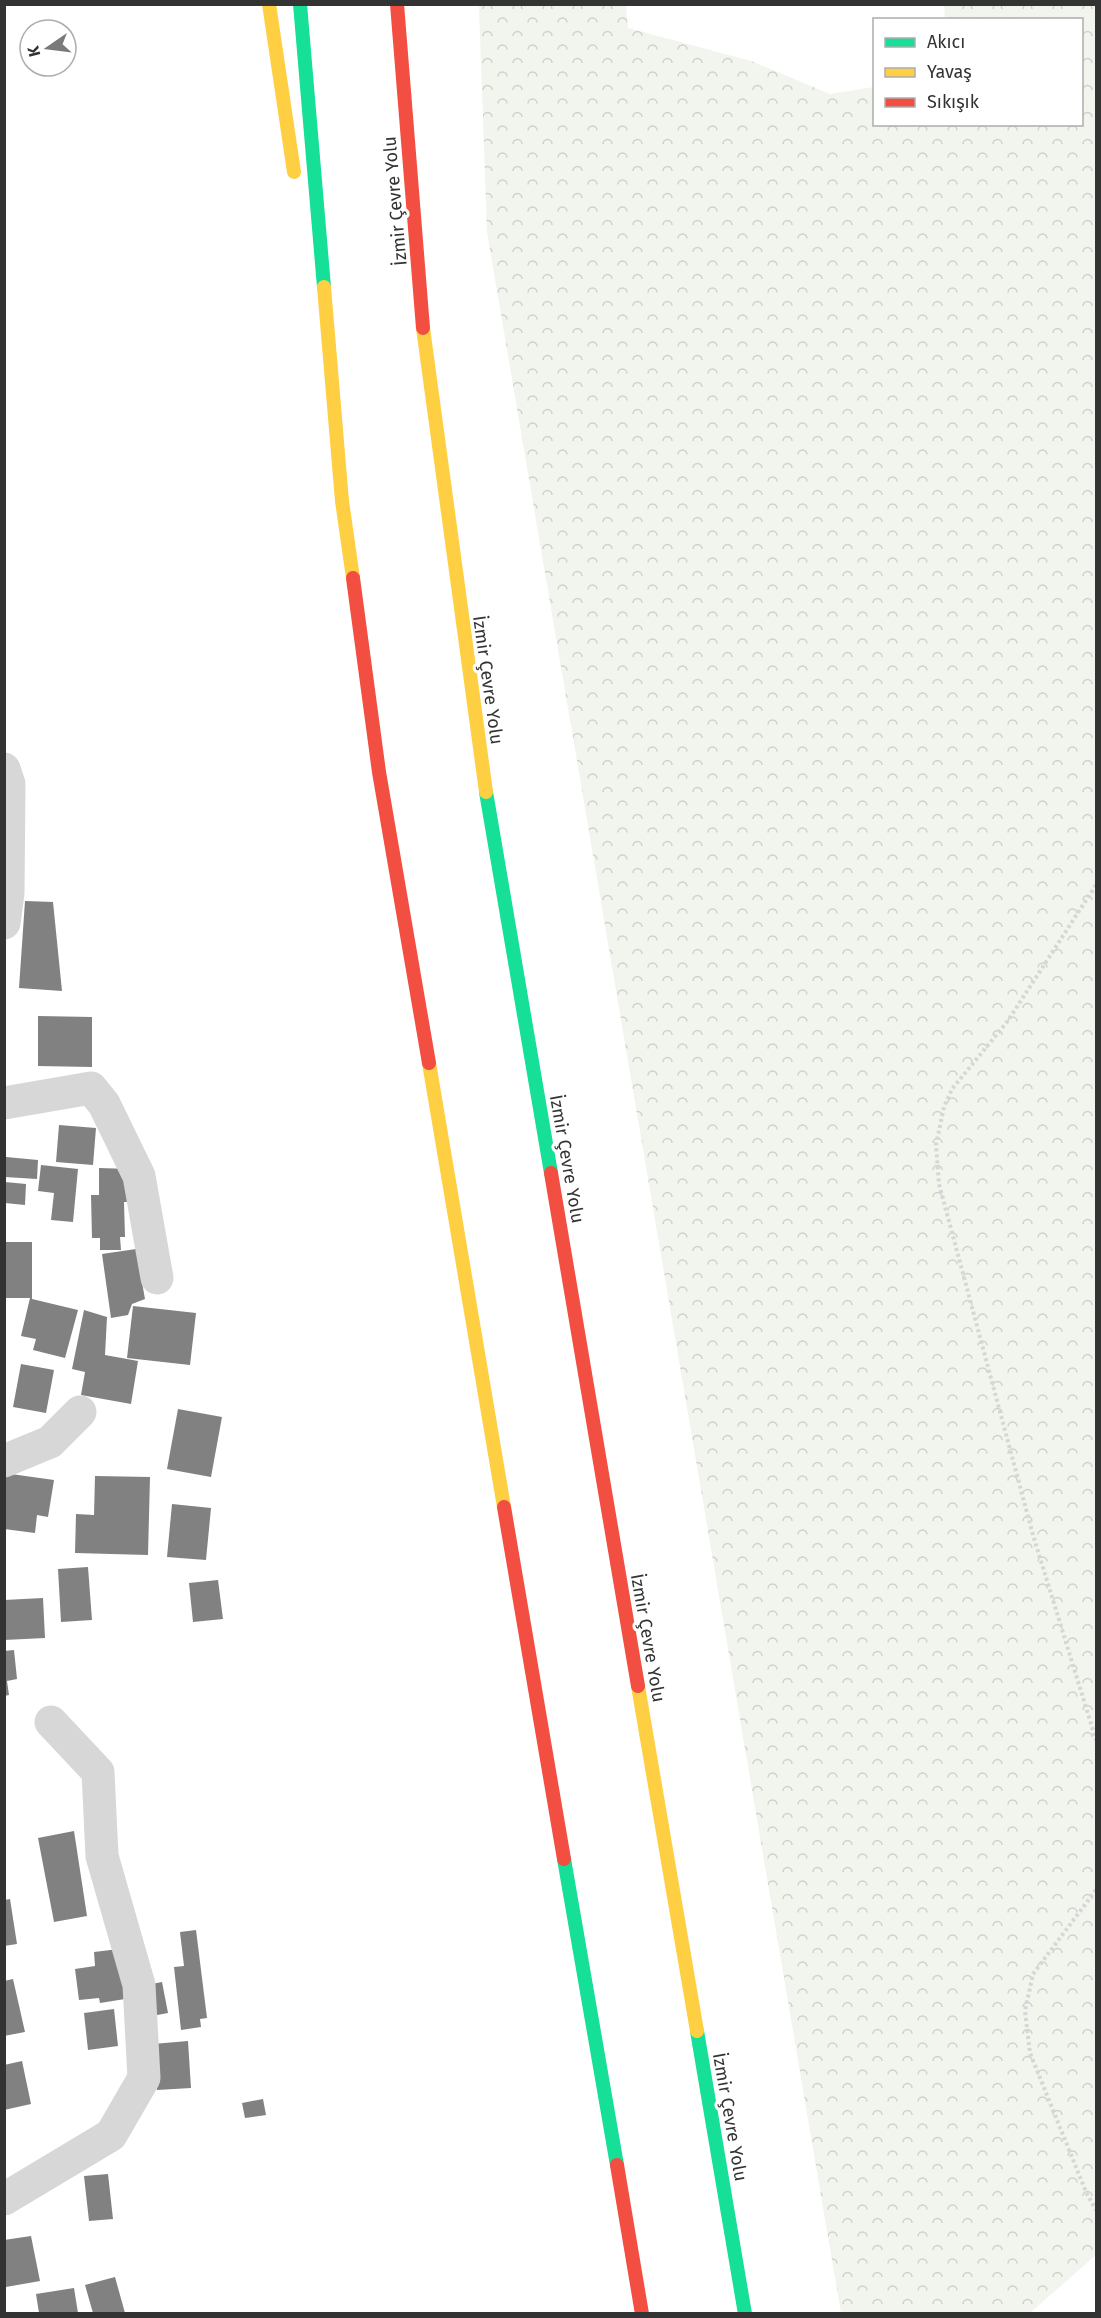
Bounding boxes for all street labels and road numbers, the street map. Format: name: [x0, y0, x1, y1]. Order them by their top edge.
street label: İzmir Çevre Yolu: [378, 135, 412, 267]
street label: İzmir Çevre Yolu: [468, 614, 508, 746]
street label: İzmir Çevre Yolu: [545, 1093, 589, 1225]
street label: İzmir Çevre Yolu: [626, 1572, 670, 1704]
street label: İzmir Çevre Yolu: [708, 2051, 752, 2183]

